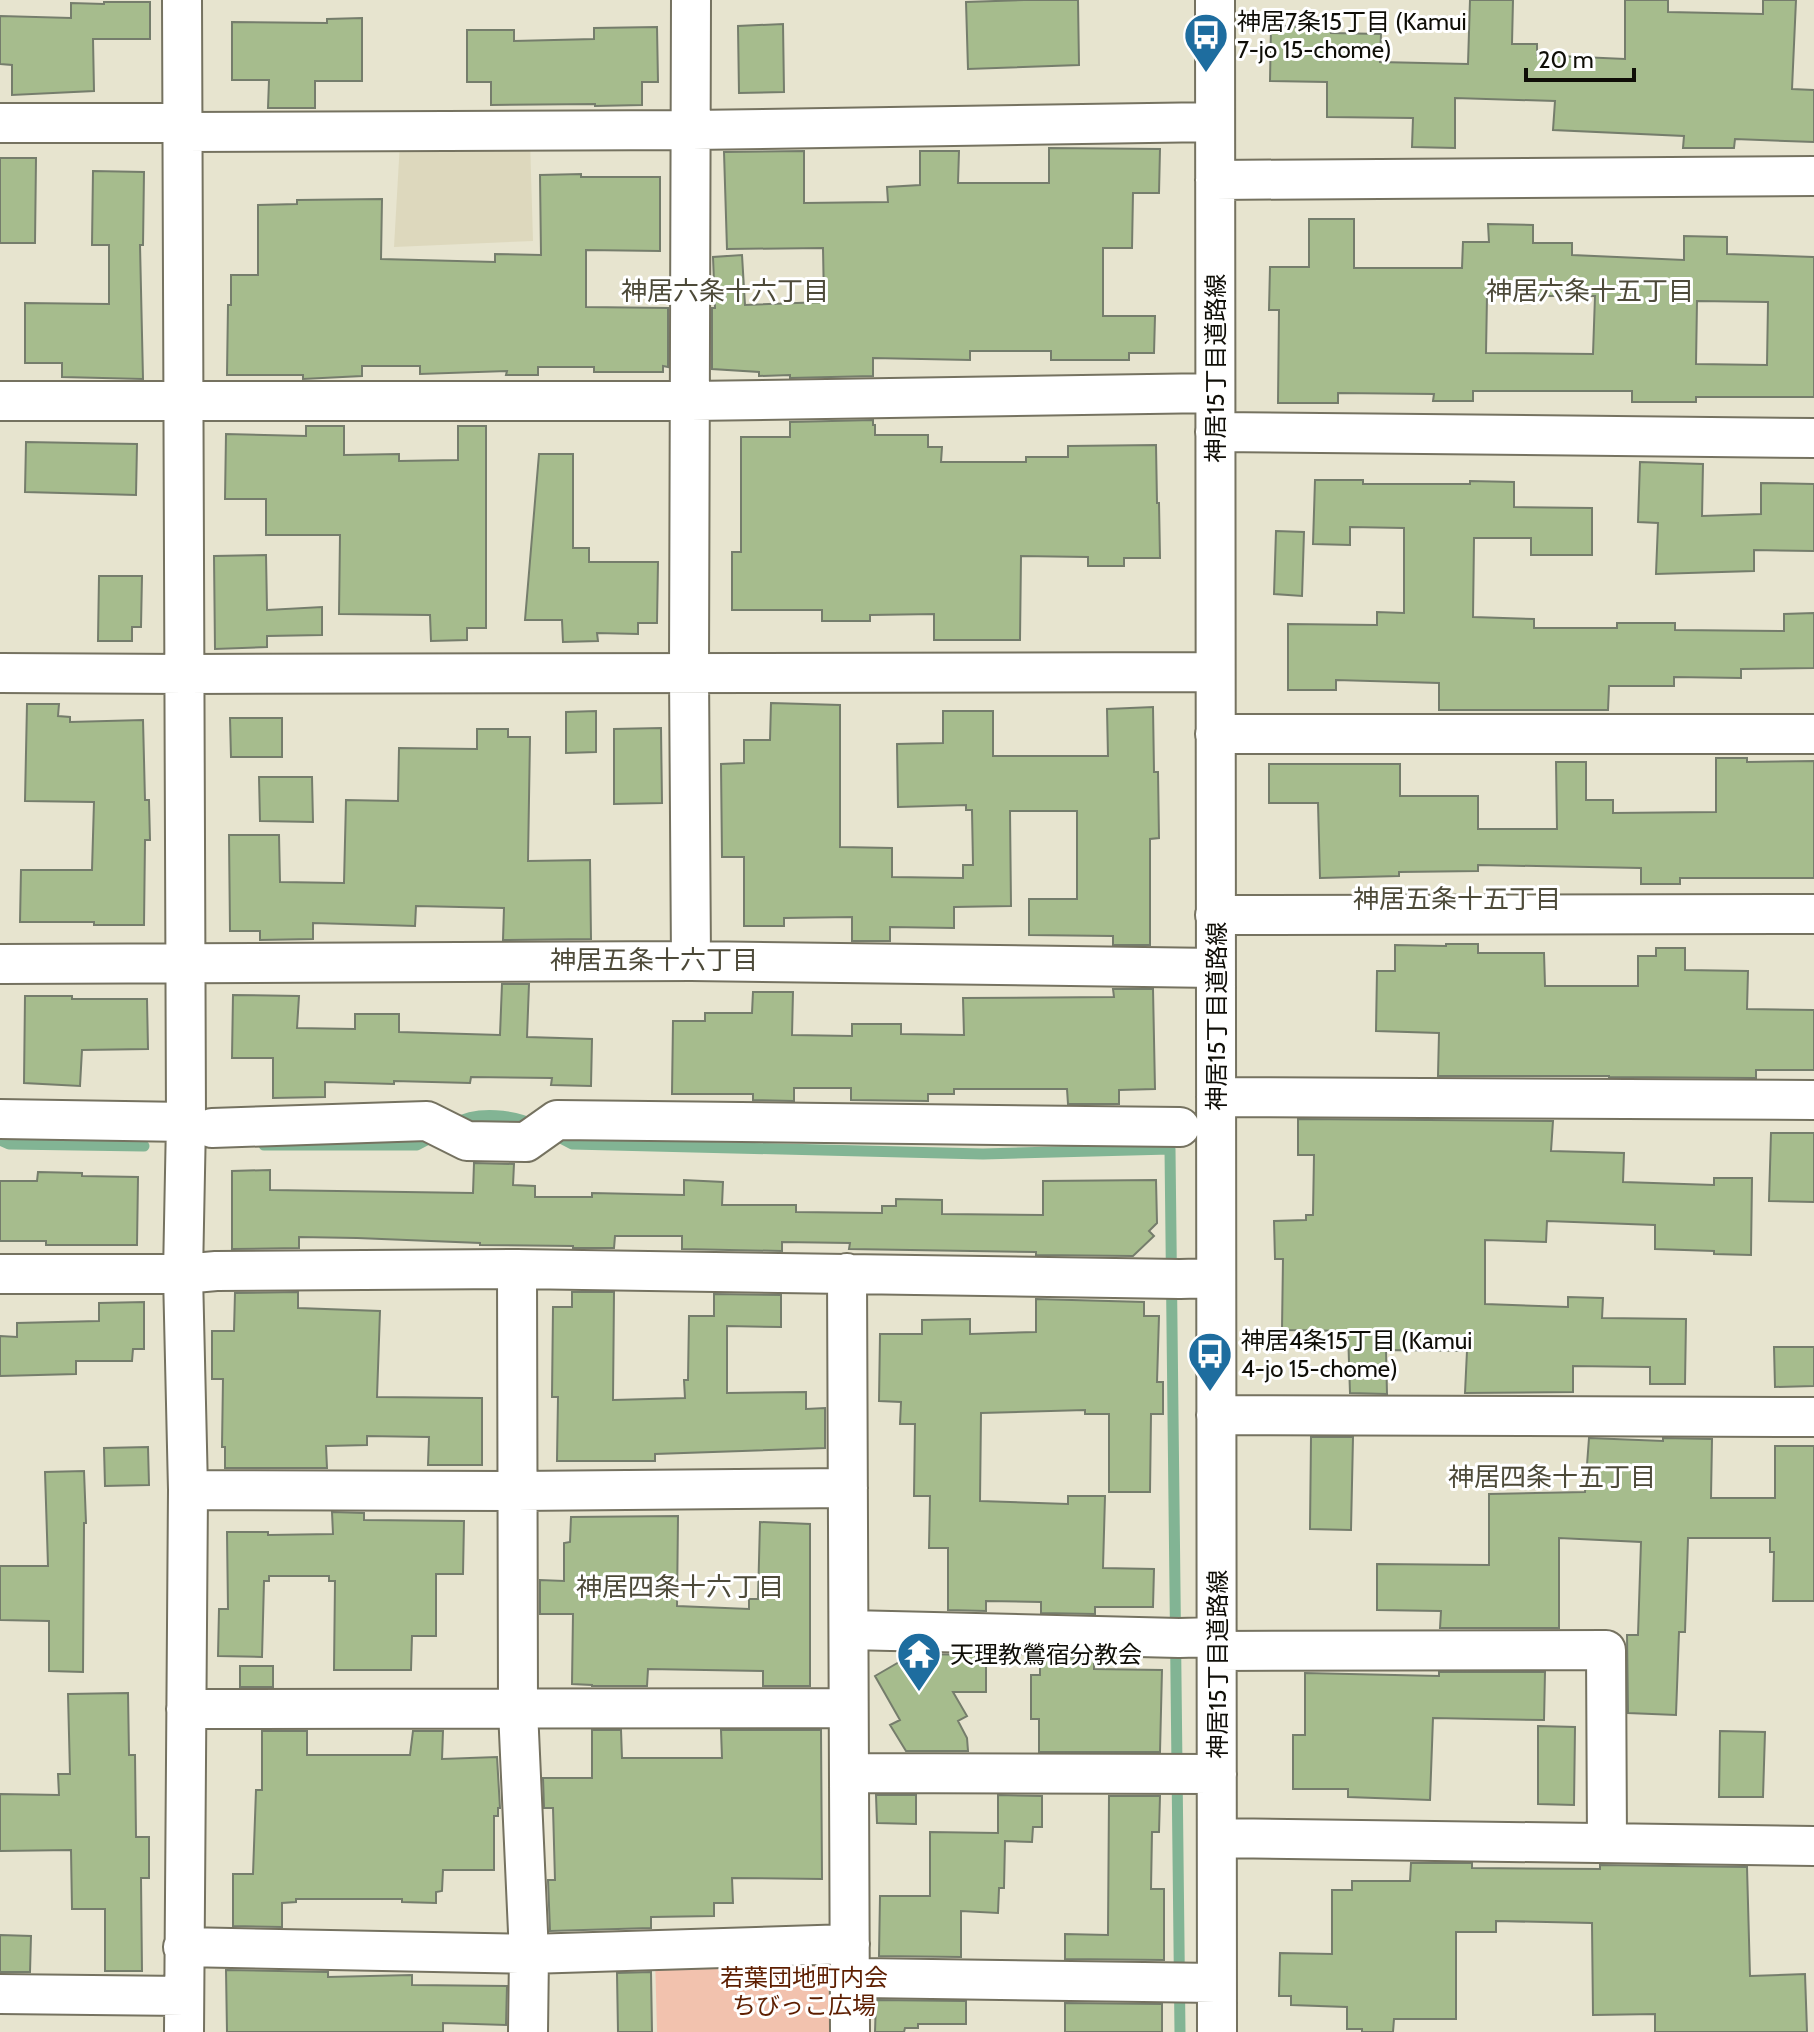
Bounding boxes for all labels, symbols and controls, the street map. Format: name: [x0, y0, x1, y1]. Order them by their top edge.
place label: 神居7条15丁目 (Kamui 7-jo 15-chome): [1237, 7, 1467, 64]
bus stop icon: 神居7条15丁目 (Kamui 7-jo 15-chome): [1182, 11, 1230, 74]
scale bar: [1526, 32, 1634, 82]
text: 20 m: [1538, 45, 1594, 74]
street label: 神居15丁目道路線: [1201, 274, 1230, 462]
district label: 神居六条十六丁目: [621, 275, 829, 307]
district label: 神居六条十五丁目: [1486, 275, 1694, 307]
district label: 神居五条十五丁目: [1353, 883, 1561, 915]
street label: 神居15丁目道路線: [1202, 922, 1231, 1110]
district label: 神居五条十六丁目: [550, 944, 758, 976]
place label: 神居4条15丁目 (Kamui 4-jo 15-chome): [1241, 1326, 1472, 1383]
bus stop icon: 神居4条15丁目 (Kamui 4-jo 15-chome): [1186, 1330, 1234, 1393]
district label: 神居四条十五丁目: [1448, 1461, 1656, 1493]
street label: 神居15丁目道路線: [1203, 1570, 1232, 1758]
district label: 神居四条十六丁目: [576, 1571, 784, 1603]
temple icon: 天理教鶯宿分教会: [895, 1630, 943, 1693]
place label: 天理教鶯宿分教会: [950, 1640, 1142, 1669]
park label: 若葉団地町内会 ちびっこ広場: [720, 1963, 888, 2020]

